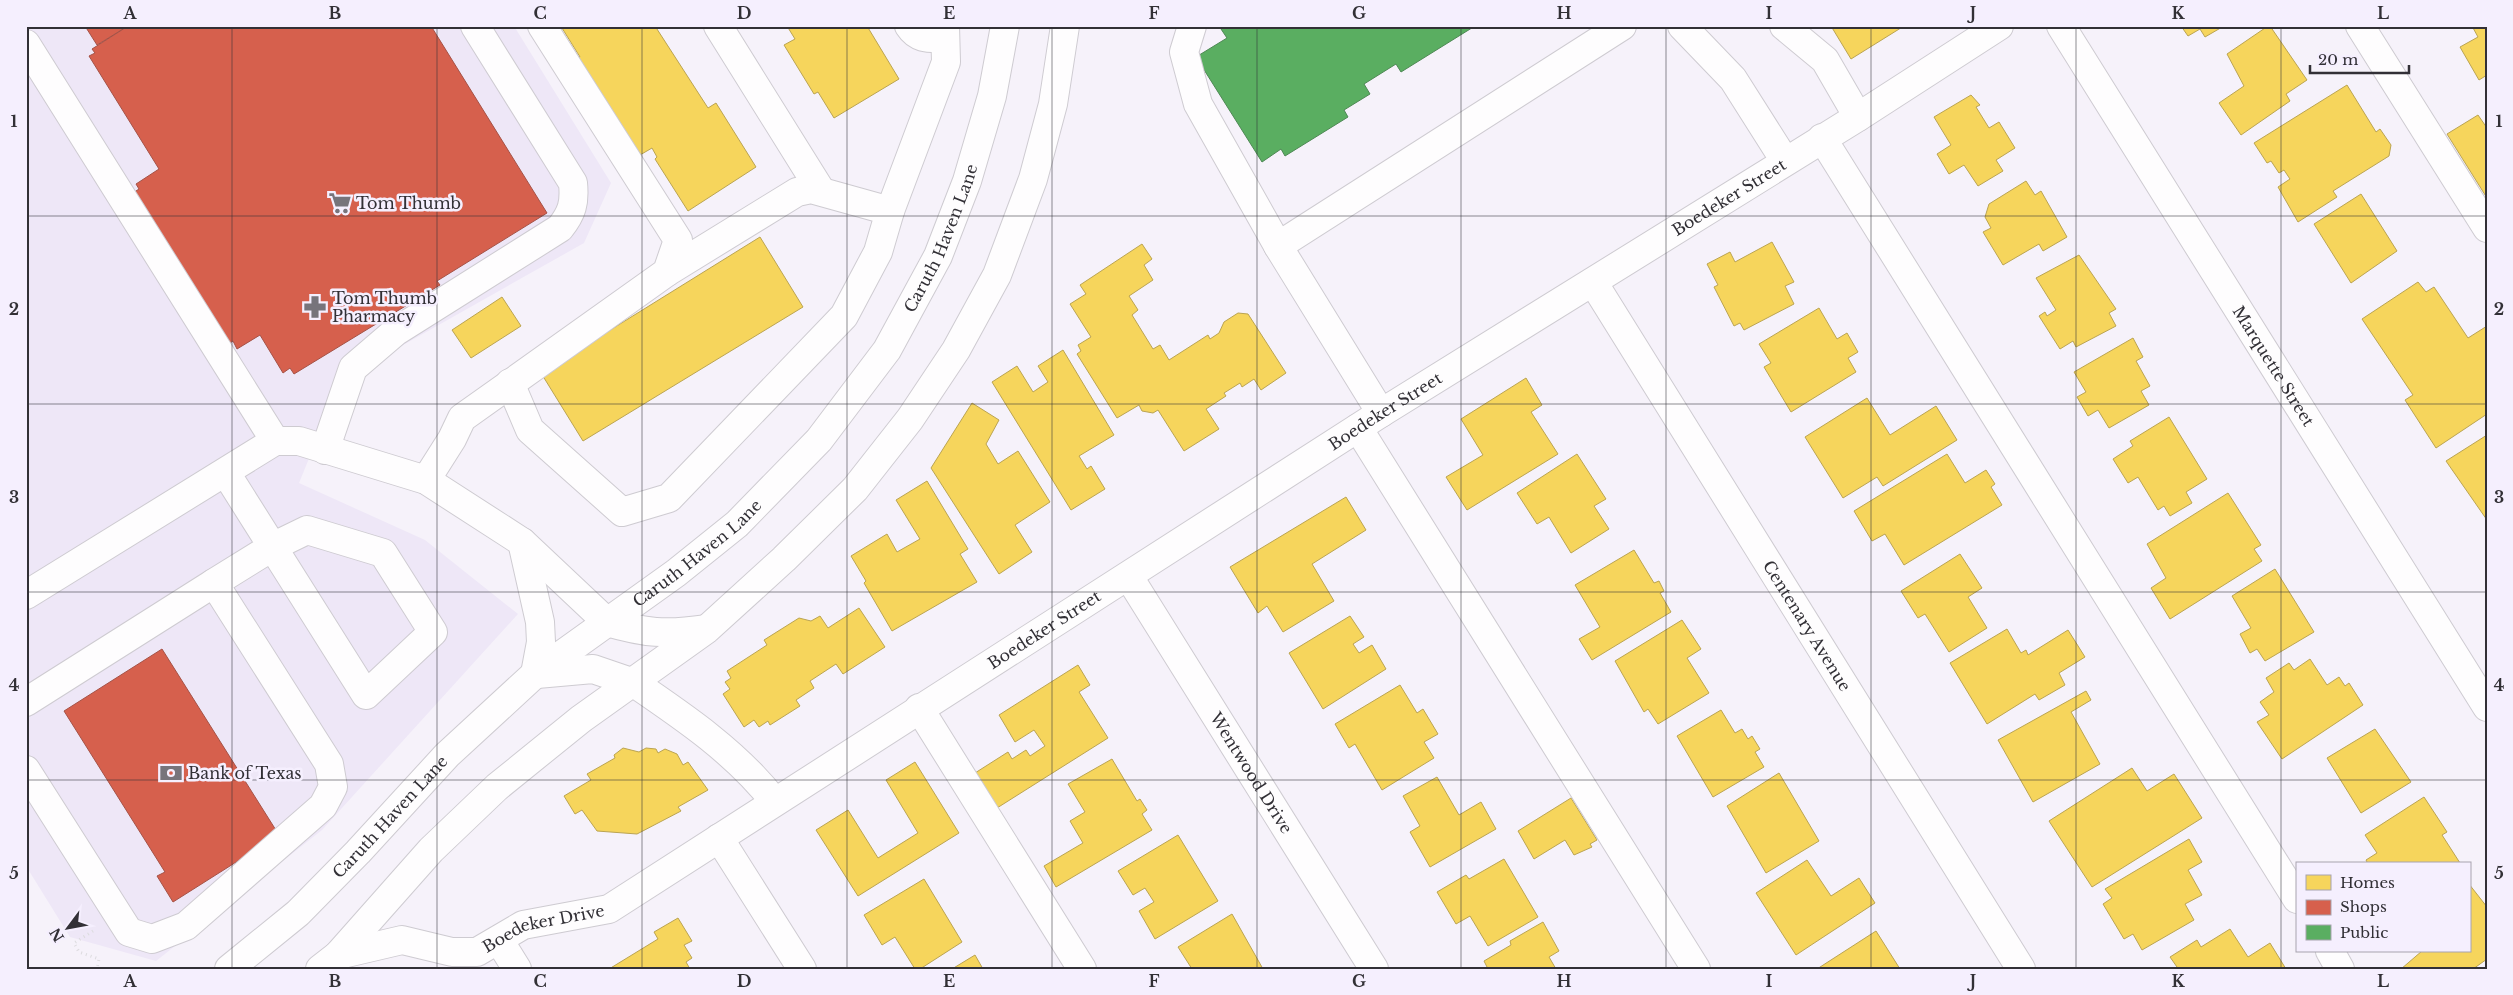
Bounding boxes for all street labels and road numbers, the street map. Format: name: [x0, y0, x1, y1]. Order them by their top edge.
street label: Boedeker Street: [1668, 154, 1790, 240]
street label: Caruth Haven Lane: [899, 162, 981, 316]
street label: Marquette Street: [2229, 302, 2319, 430]
street label: Boedeker Street: [1324, 368, 1445, 454]
street label: Caruth Haven Lane: [629, 495, 766, 611]
street label: Centenary Avenue: [1759, 557, 1855, 695]
street label: Boedeker Street: [984, 586, 1104, 673]
street label: Wentwood Drive: [1205, 708, 1297, 837]
street label: Caruth Haven Lane: [328, 751, 452, 882]
street label: Boedeker Drive: [479, 900, 606, 957]

